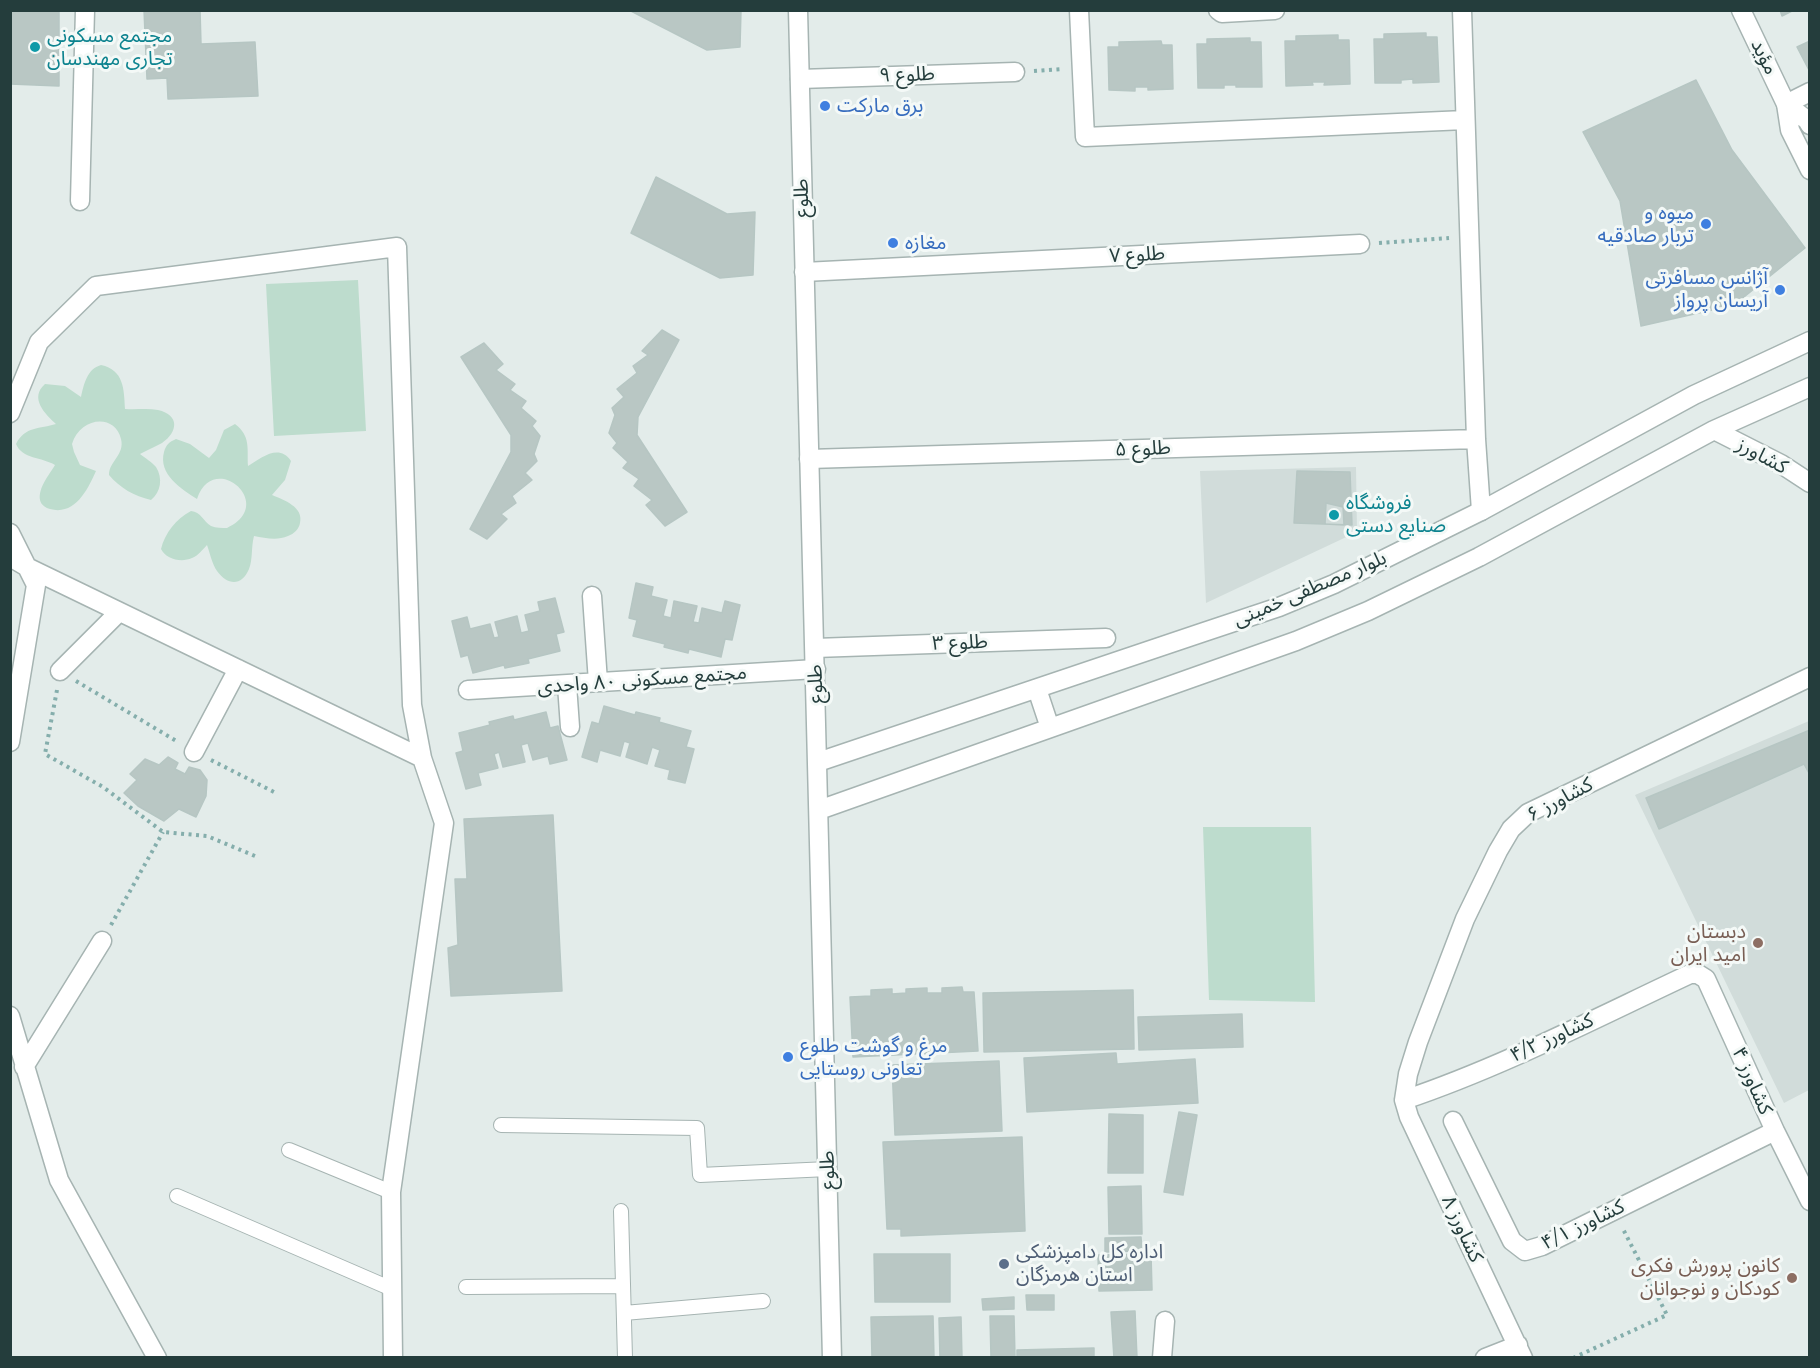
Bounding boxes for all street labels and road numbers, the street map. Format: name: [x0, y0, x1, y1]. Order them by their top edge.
street label: مؤید: [1745, 35, 1783, 79]
street label: طلوع ۹: [879, 62, 935, 88]
street label: طلوع: [790, 178, 814, 218]
street label: طلوع ۷: [1109, 242, 1165, 268]
street label: کشاورز: [1732, 433, 1792, 479]
street label: طلوع ۵: [1115, 436, 1171, 462]
street label: بلوار مصطفی خمینی: [1230, 546, 1390, 632]
street label: طلوع ۳: [932, 630, 988, 656]
street label: مجتمع مسکونی ۸۰ واحدی: [536, 661, 748, 699]
street label: طلوع: [803, 664, 829, 704]
street label: کشاورز ۶: [1523, 773, 1597, 827]
street label: کشاورز ۴/۲: [1506, 1008, 1598, 1068]
street label: کشاورز ۴: [1727, 1044, 1777, 1118]
street label: طلوع: [816, 1150, 840, 1190]
street label: کشاورز ۸: [1436, 1192, 1488, 1266]
street label: کشاورز ۴/۱: [1538, 1195, 1628, 1255]

